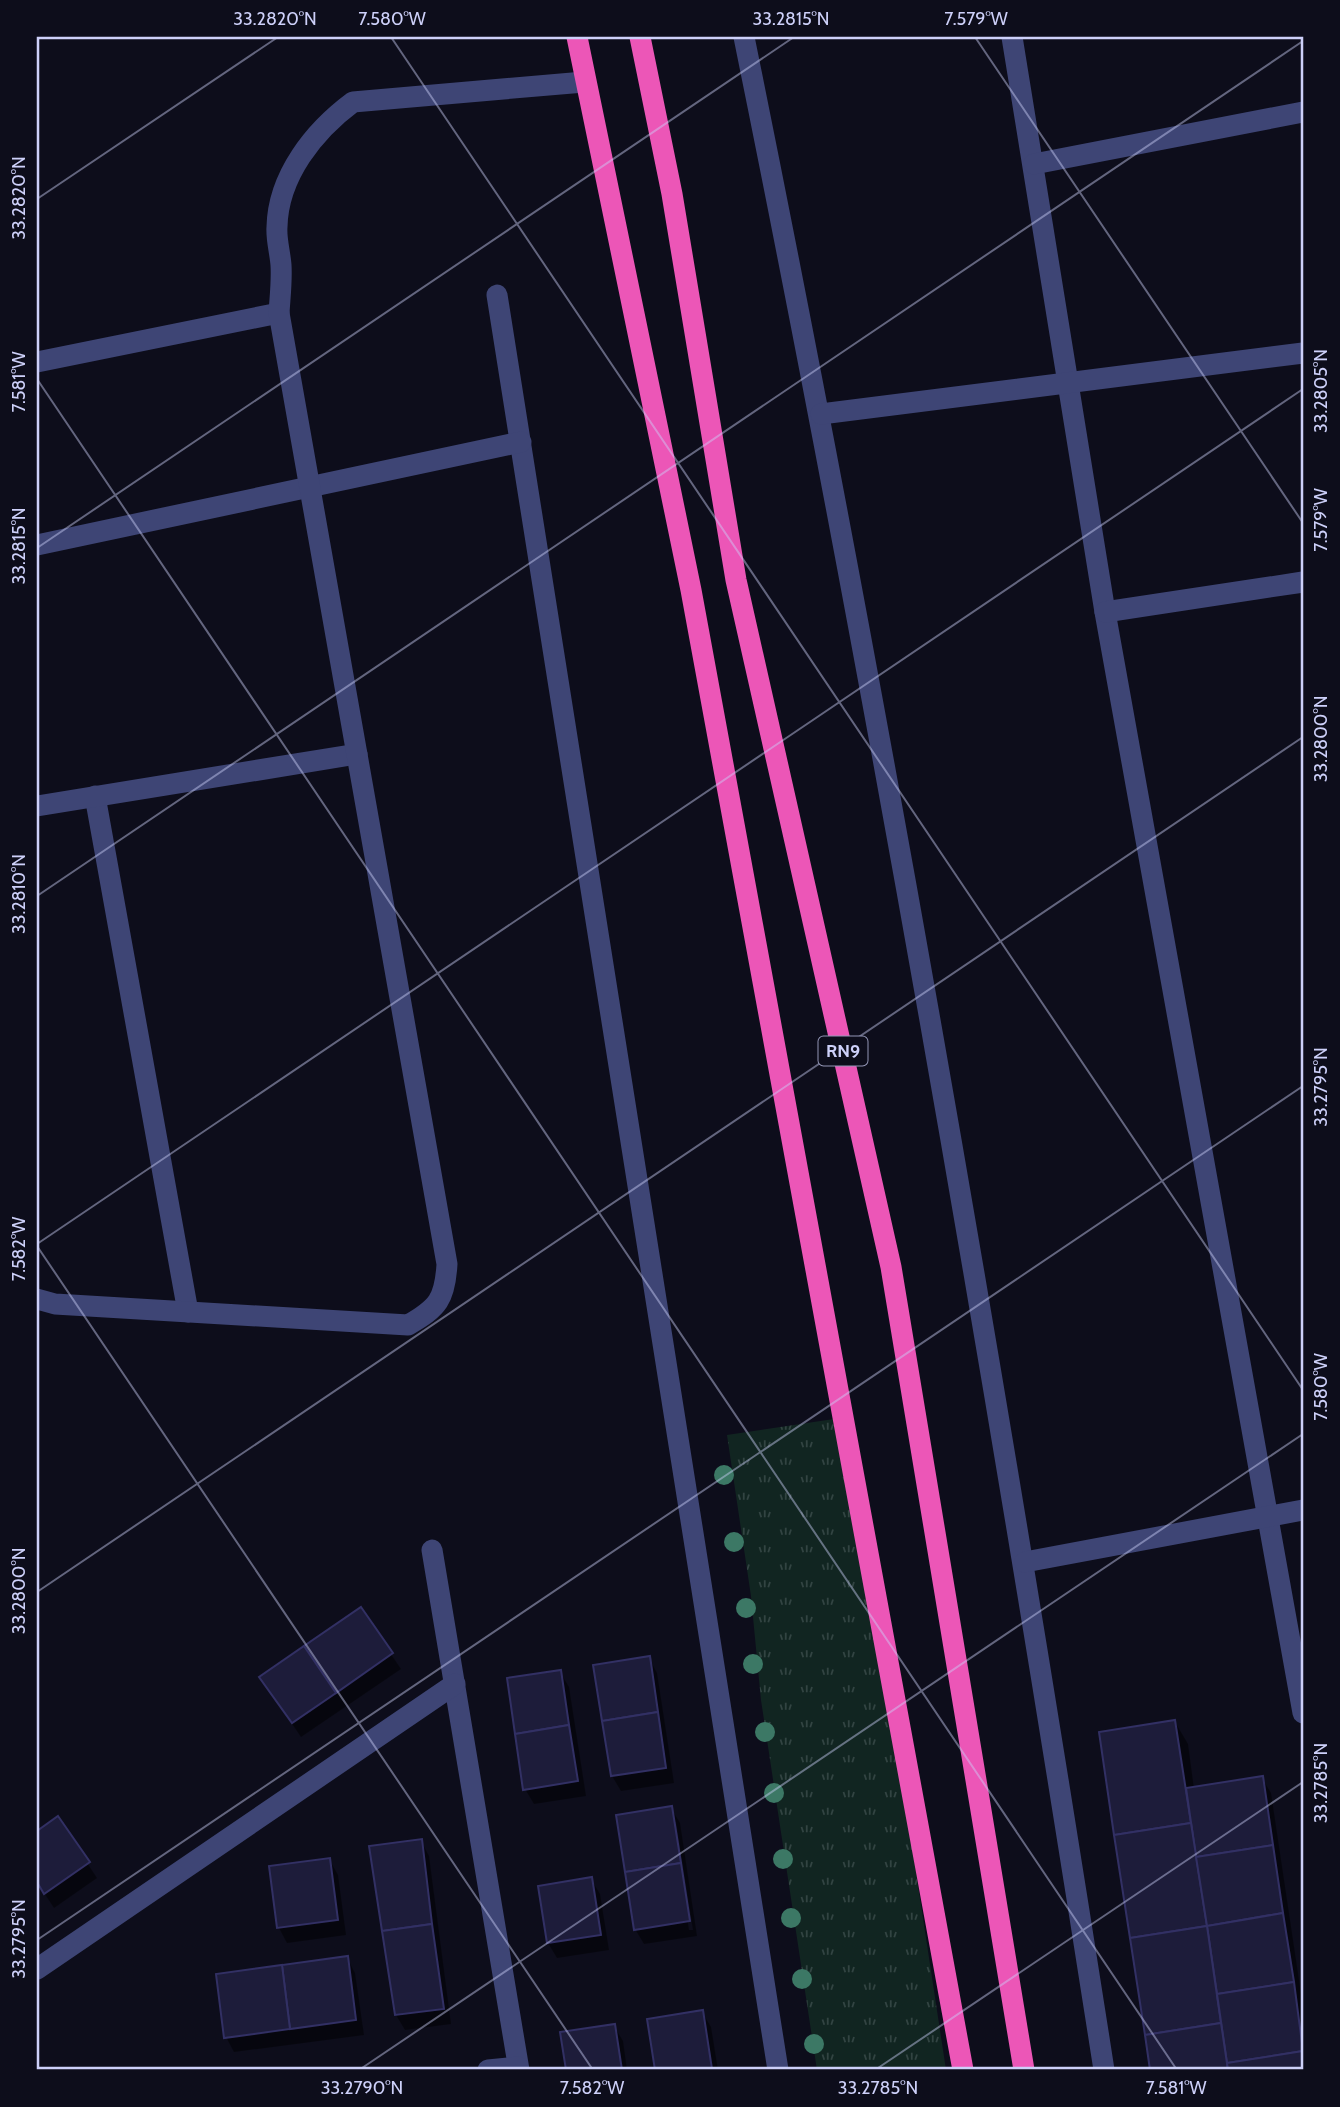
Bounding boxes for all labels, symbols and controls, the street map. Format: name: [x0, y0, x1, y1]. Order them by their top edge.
text: 33.2820°N: [233, 8, 317, 30]
text: 7.580°W: [358, 8, 426, 30]
text: 33.2815°N: [752, 8, 830, 30]
text: 7.579°W: [944, 8, 1008, 30]
text: 33.2820°N: [8, 156, 30, 240]
text: 33.2805°N: [1310, 349, 1332, 433]
text: 7.581°W: [8, 352, 30, 412]
text: 7.579°W: [1310, 488, 1332, 552]
text: 33.2815°N: [8, 507, 30, 585]
text: 33.2800°N: [1310, 696, 1332, 782]
text: 33.2810°N: [8, 854, 30, 934]
road number: RN9: [818, 1036, 868, 1066]
text: 33.2795°N: [1310, 1047, 1332, 1127]
text: 7.582°W: [8, 1217, 30, 1281]
text: 7.580°W: [1310, 1353, 1332, 1421]
text: 33.2800°N: [8, 1548, 30, 1634]
text: 33.2785°N: [1310, 1743, 1332, 1823]
text: 33.2795°N: [8, 1899, 30, 1979]
text: 33.2790°N: [321, 2077, 403, 2099]
text: 7.582°W: [560, 2077, 624, 2099]
text: 33.2785°N: [838, 2077, 918, 2099]
text: 7.581°W: [1146, 2077, 1206, 2099]

